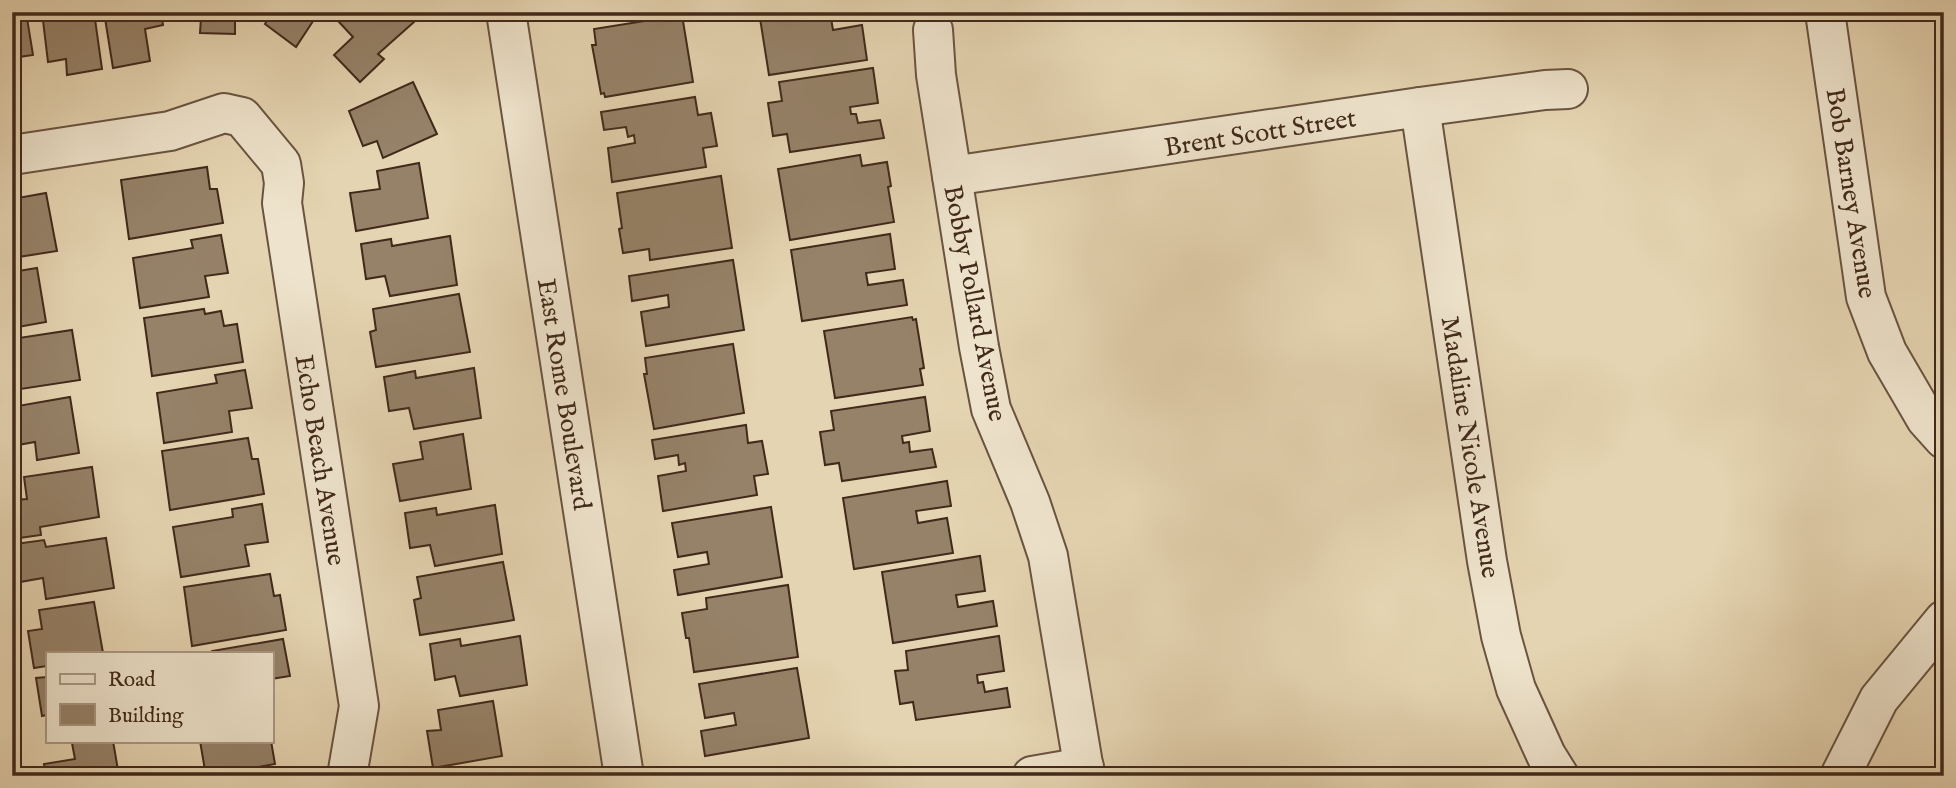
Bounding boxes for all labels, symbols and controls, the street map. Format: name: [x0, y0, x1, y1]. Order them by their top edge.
street label: Bob Barney Avenue: [1818, 86, 1883, 301]
street label: Brent Scott Street: [1162, 102, 1359, 165]
street label: Bobby Pollard Avenue: [935, 182, 1014, 424]
street label: East Rome Boulevard: [529, 276, 598, 512]
street label: Madaline Nicole Avenue: [1433, 314, 1507, 581]
street label: Echo Beach Avenue: [287, 352, 352, 568]
legend: [46, 652, 273, 742]
text: Road: [108, 667, 156, 694]
text: Building: [108, 703, 184, 730]

